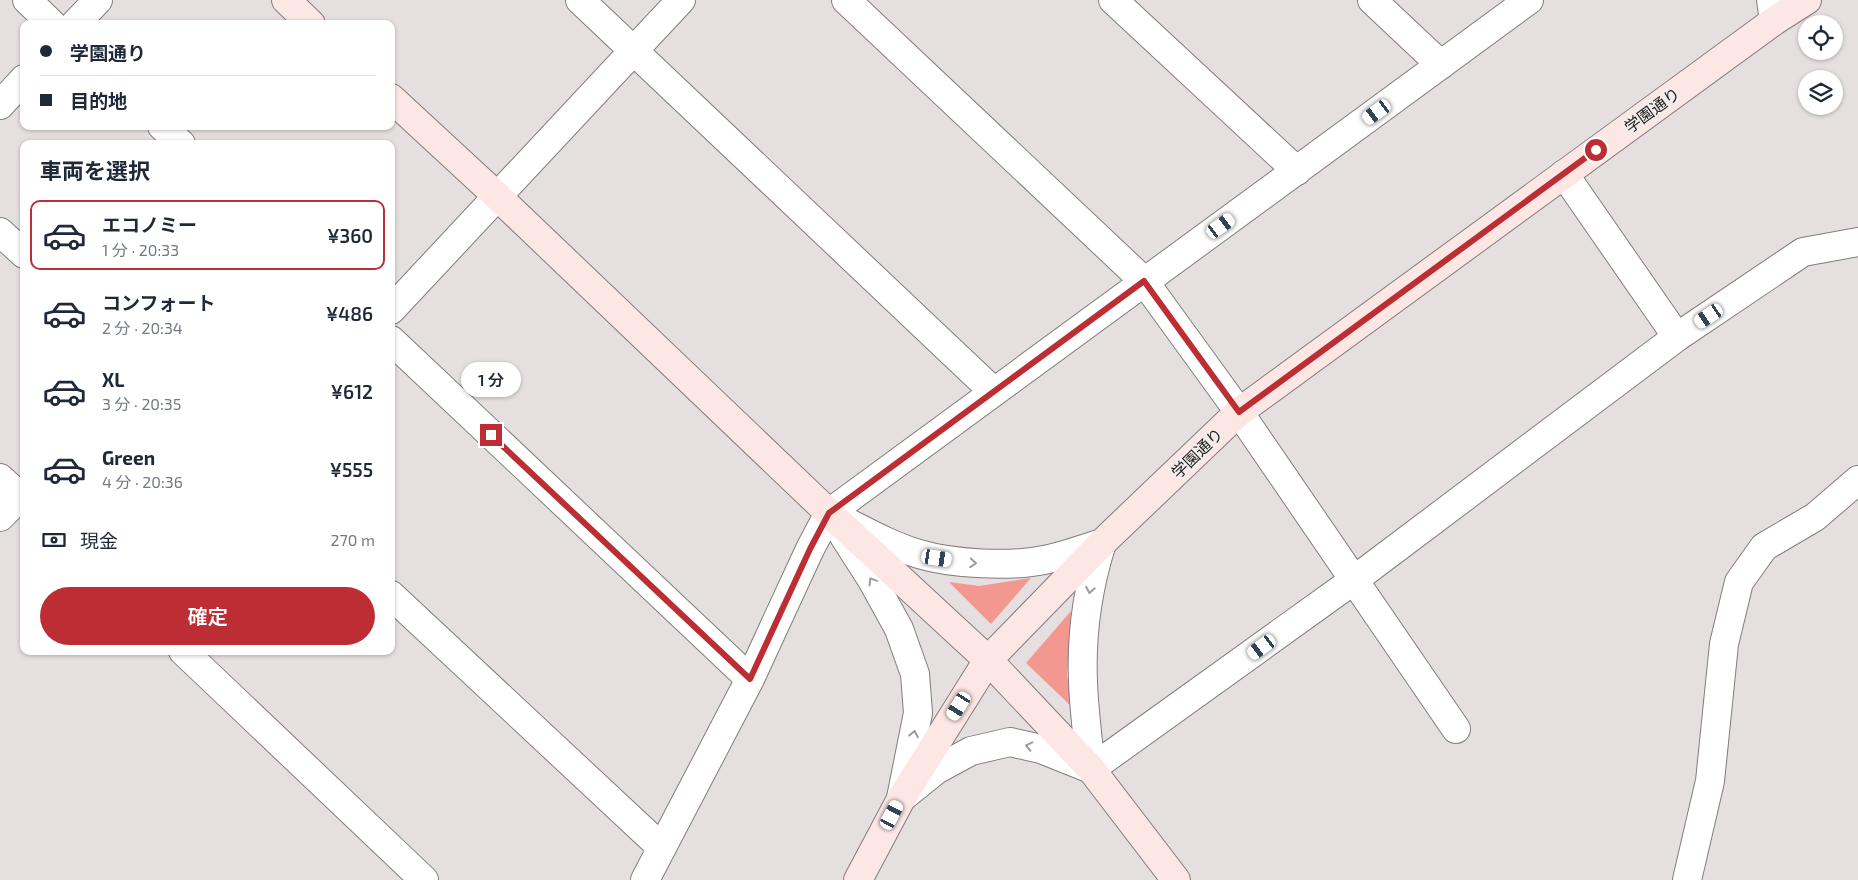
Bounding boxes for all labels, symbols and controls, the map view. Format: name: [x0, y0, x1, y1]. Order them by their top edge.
map controls: [1798, 15, 1843, 115]
button: locate: [1798, 15, 1843, 60]
text: 学園通り: [70, 41, 146, 64]
button: layers: [1798, 70, 1843, 115]
street label: 学園通り: [1620, 83, 1683, 136]
text: 目的地: [70, 89, 127, 112]
car: [1360, 97, 1393, 127]
route start: [1585, 139, 1607, 161]
text: 車両を選択: [40, 157, 150, 183]
car: [1204, 211, 1237, 241]
icon: car: [42, 213, 87, 258]
text: エコノミー: [102, 213, 197, 236]
text: ¥360: [327, 224, 373, 247]
text: 1 分 · 20:33: [102, 240, 179, 259]
icon: car: [42, 291, 87, 336]
text: コンフォート: [102, 291, 215, 314]
car: [1692, 301, 1725, 331]
text: ¥486: [326, 302, 373, 325]
text: 2 分 · 20:34: [102, 318, 183, 337]
callout: 1 分: [461, 362, 521, 398]
text: XL: [102, 368, 124, 391]
icon: car: [42, 369, 87, 414]
text: 1 分: [478, 370, 504, 389]
text: ¥612: [331, 380, 373, 403]
text: 3 分 · 20:35: [102, 394, 181, 413]
route end: [480, 424, 502, 446]
street label: 学園通り: [1167, 424, 1226, 482]
text: Green: [102, 446, 155, 469]
icon: car: [42, 447, 87, 492]
text: ¥555: [330, 458, 373, 481]
text: 4 分 · 20:36: [102, 472, 183, 491]
icon: cash: [40, 526, 68, 554]
text: 現金: [80, 529, 118, 552]
text: 270 m: [331, 530, 375, 549]
car: [921, 548, 952, 568]
one-way arrow: [969, 557, 977, 568]
one-way arrow: [869, 578, 879, 587]
one-way arrow: [1086, 586, 1096, 594]
button: 確定: [40, 587, 375, 645]
car: [1245, 632, 1278, 662]
car: [944, 689, 973, 723]
one-way arrow: [908, 729, 918, 738]
one-way arrow: [1025, 741, 1034, 752]
car: [878, 798, 905, 832]

